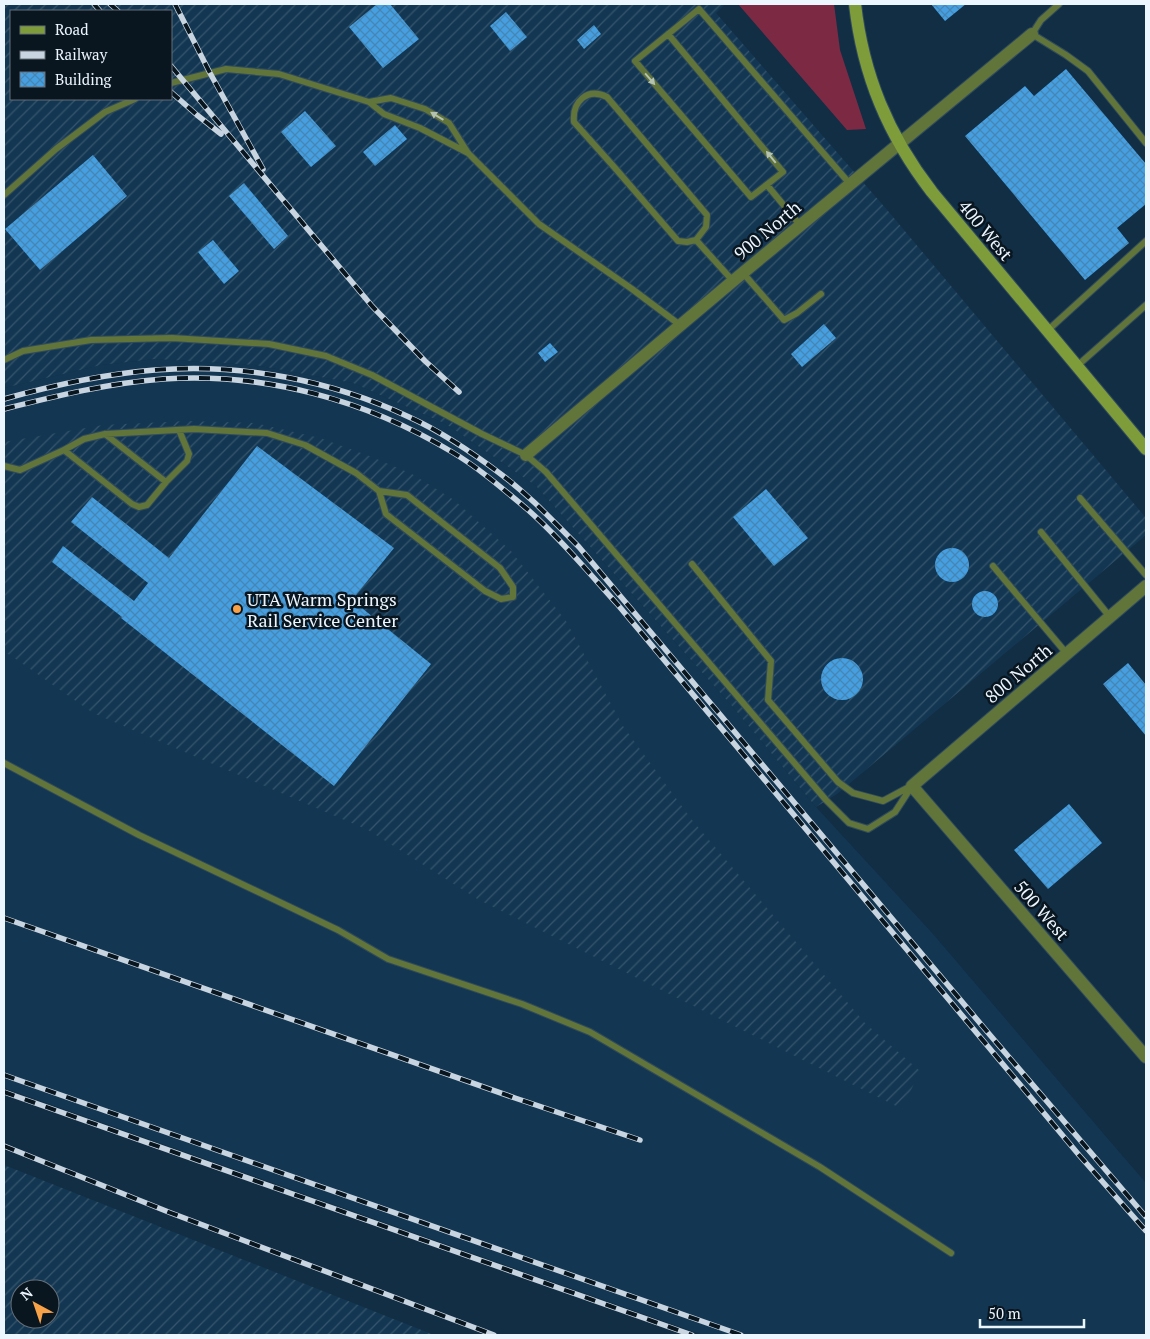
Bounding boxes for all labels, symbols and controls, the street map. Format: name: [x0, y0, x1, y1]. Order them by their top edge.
legend: [10, 10, 172, 100]
text: Road: [55, 19, 88, 39]
text: Railway: [55, 44, 108, 64]
text: Building: [55, 69, 113, 89]
one-way arrow: [644, 72, 656, 84]
one-way arrow: [430, 112, 443, 121]
one-way arrow: [765, 151, 776, 164]
street label: 900 North: [728, 195, 806, 265]
street label: 400 West: [954, 195, 1019, 266]
place label: UTA Warm Springs Rail Service Center: [247, 587, 398, 632]
marker: UTA Warm Springs Rail Service Center: [231, 603, 243, 615]
street label: 800 North: [979, 638, 1057, 708]
street label: 500 West: [1009, 875, 1075, 945]
north arrow: [10, 1279, 60, 1329]
text: N: [16, 1283, 37, 1304]
scale bar: [980, 1296, 1084, 1328]
text: 50 m: [988, 1303, 1021, 1323]

